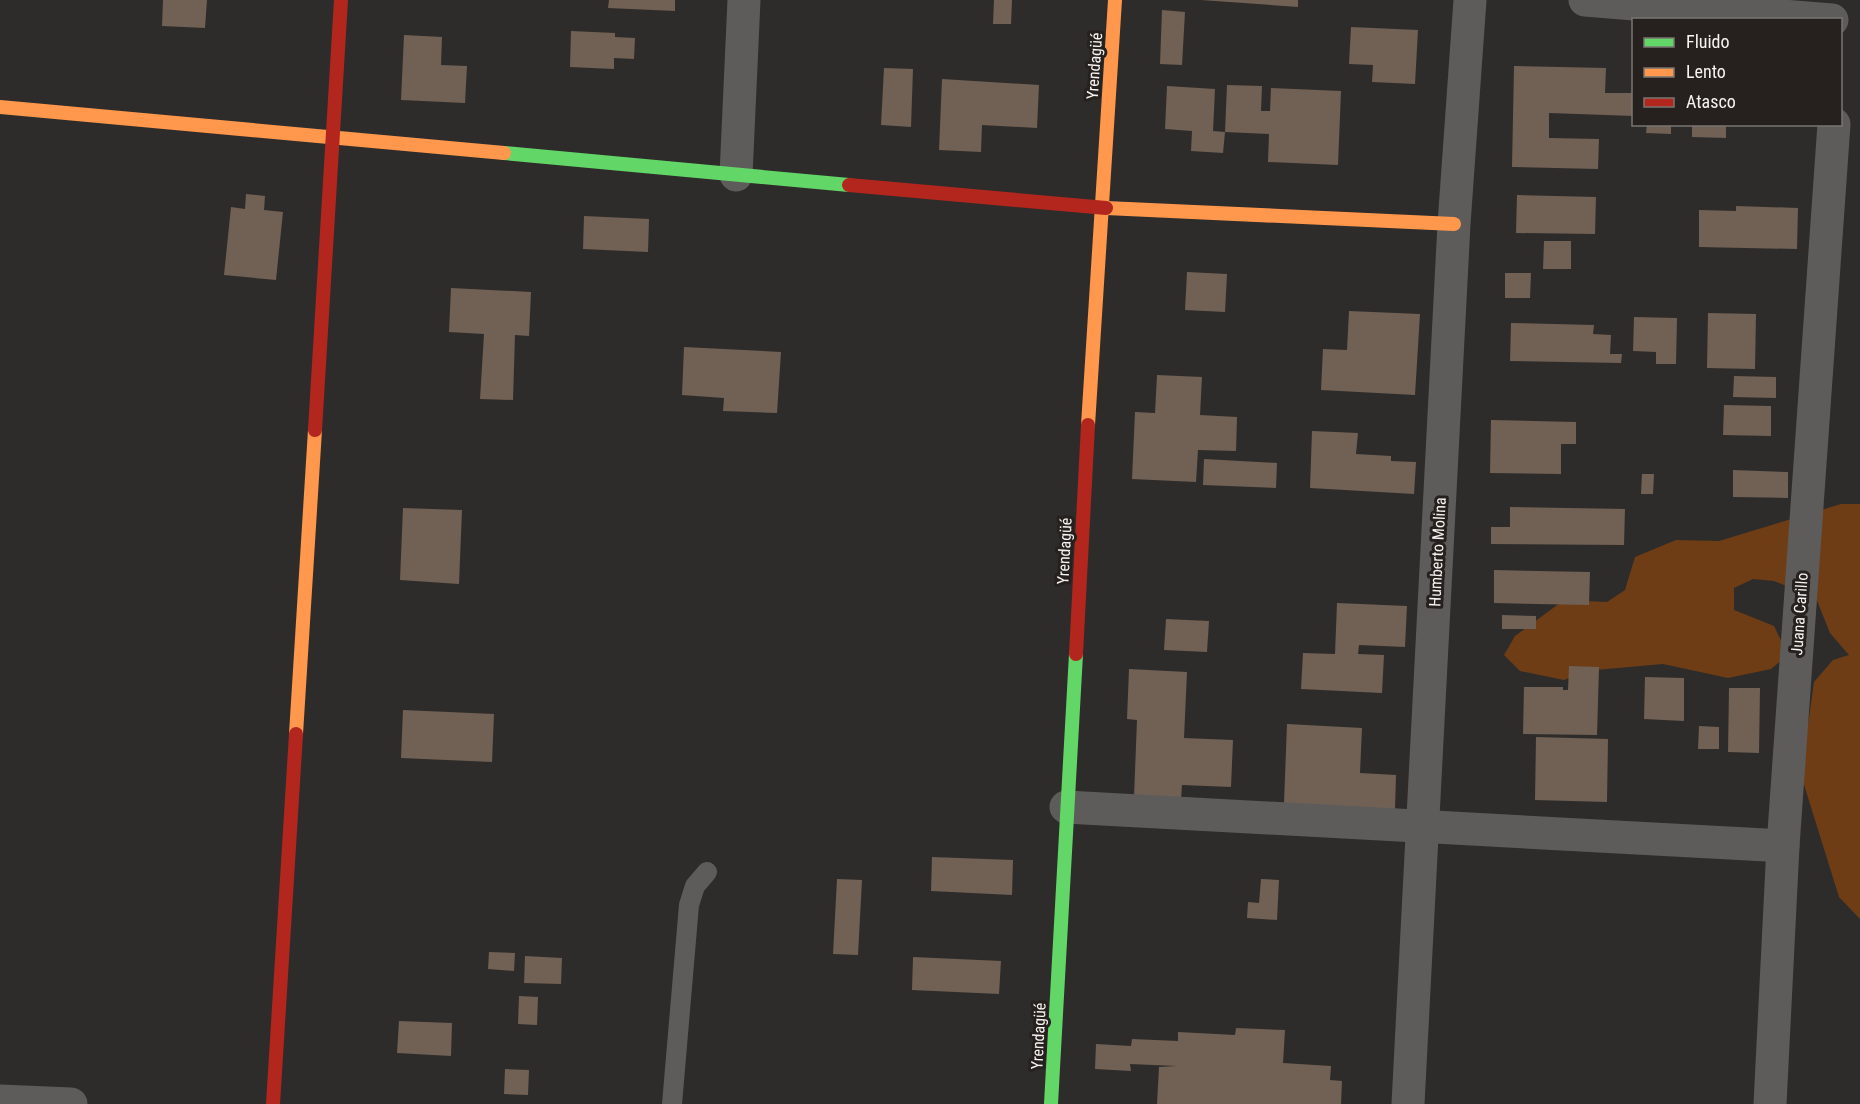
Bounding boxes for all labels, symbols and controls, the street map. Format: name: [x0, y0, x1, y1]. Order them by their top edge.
legend: [1632, 18, 1842, 126]
text: Fluido: [1686, 31, 1730, 52]
street label: Yrendagüé: [1083, 32, 1106, 100]
text: Lento: [1686, 61, 1726, 82]
text: Atasco: [1686, 91, 1736, 112]
street label: Humberto Molina: [1425, 497, 1450, 607]
street label: Yrendagüé: [1053, 517, 1076, 585]
street label: Juana Carillo: [1787, 572, 1812, 656]
street label: Yrendagüé: [1027, 1002, 1050, 1070]

